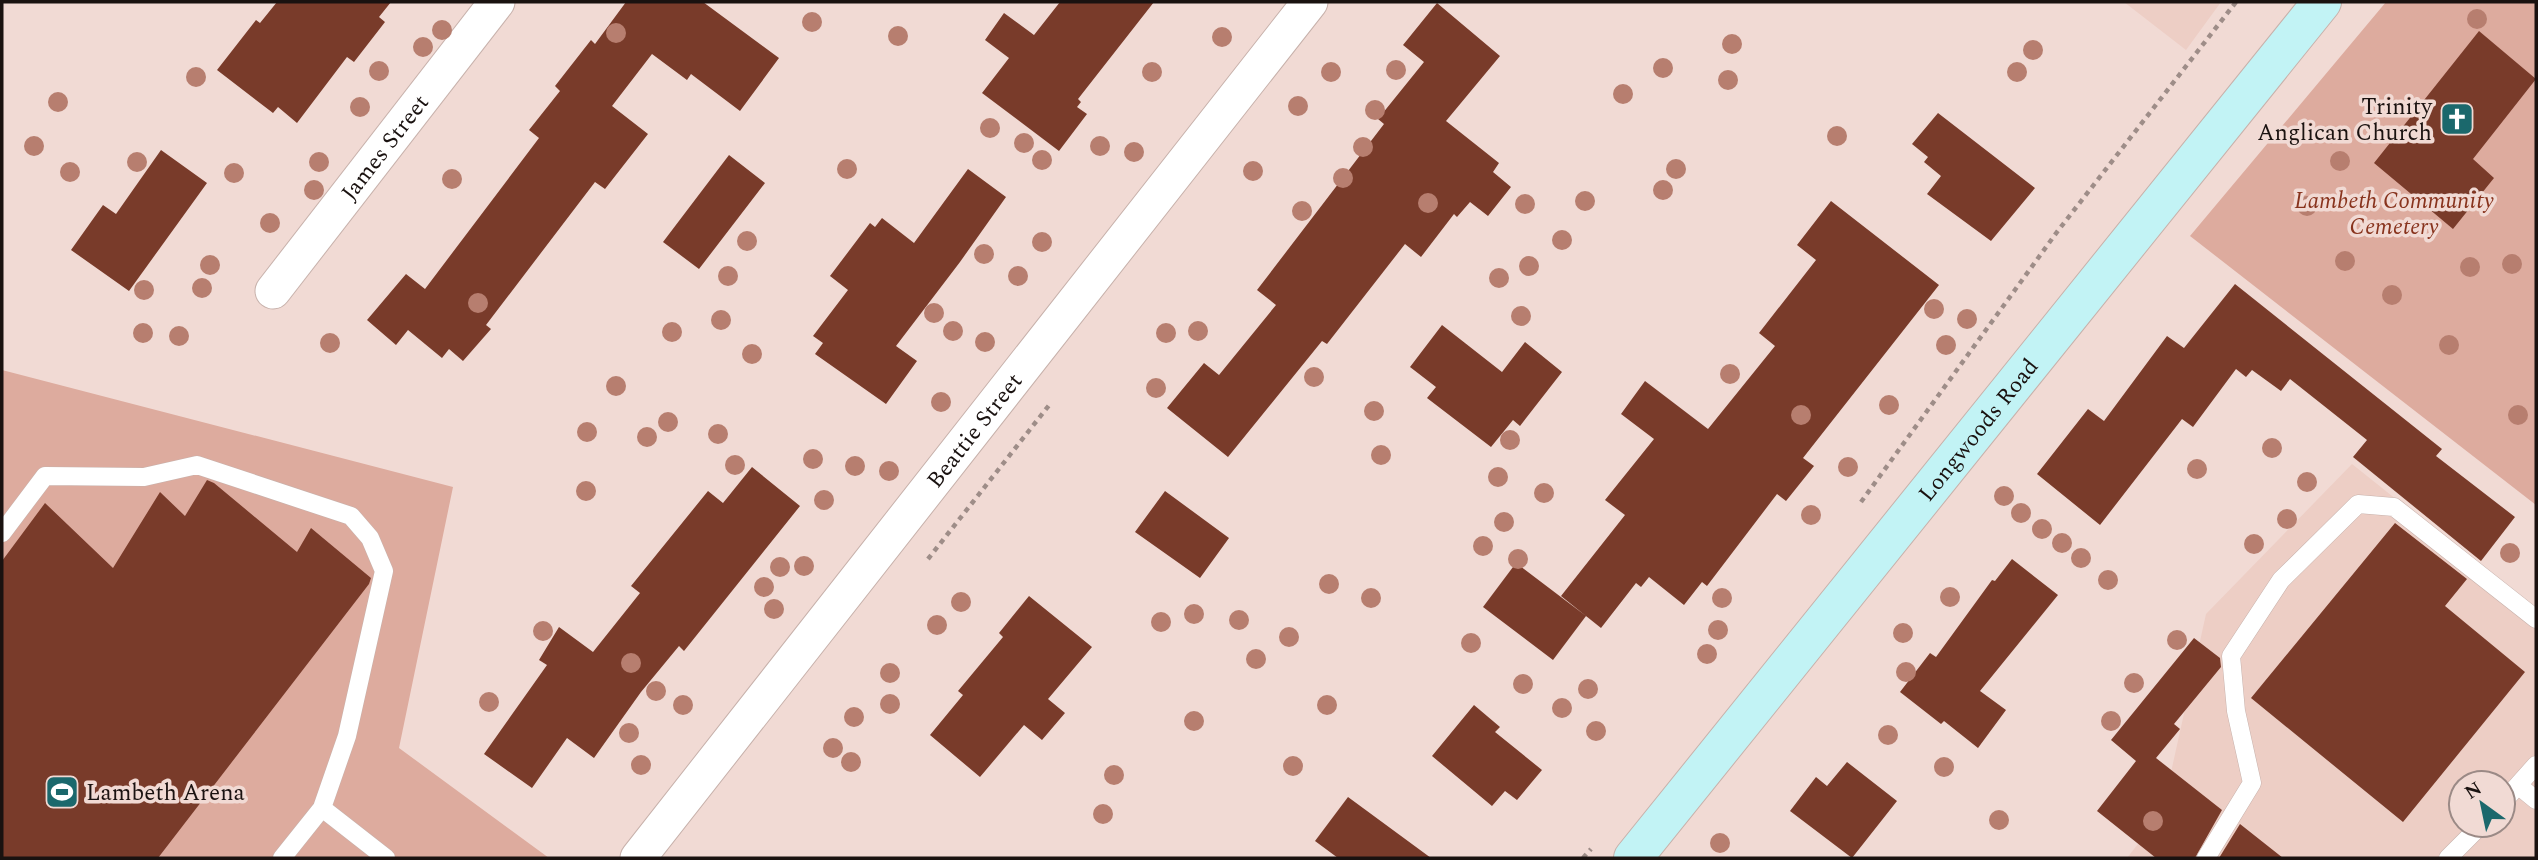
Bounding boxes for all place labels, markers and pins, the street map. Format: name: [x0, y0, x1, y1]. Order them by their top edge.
place label: Trinity Anglican Church: [2257, 90, 2433, 151]
church icon: Trinity Anglican Church: [2438, 100, 2476, 138]
sports icon: Lambeth Arena: [43, 773, 81, 811]
place label: Lambeth Arena: [86, 776, 245, 811]

